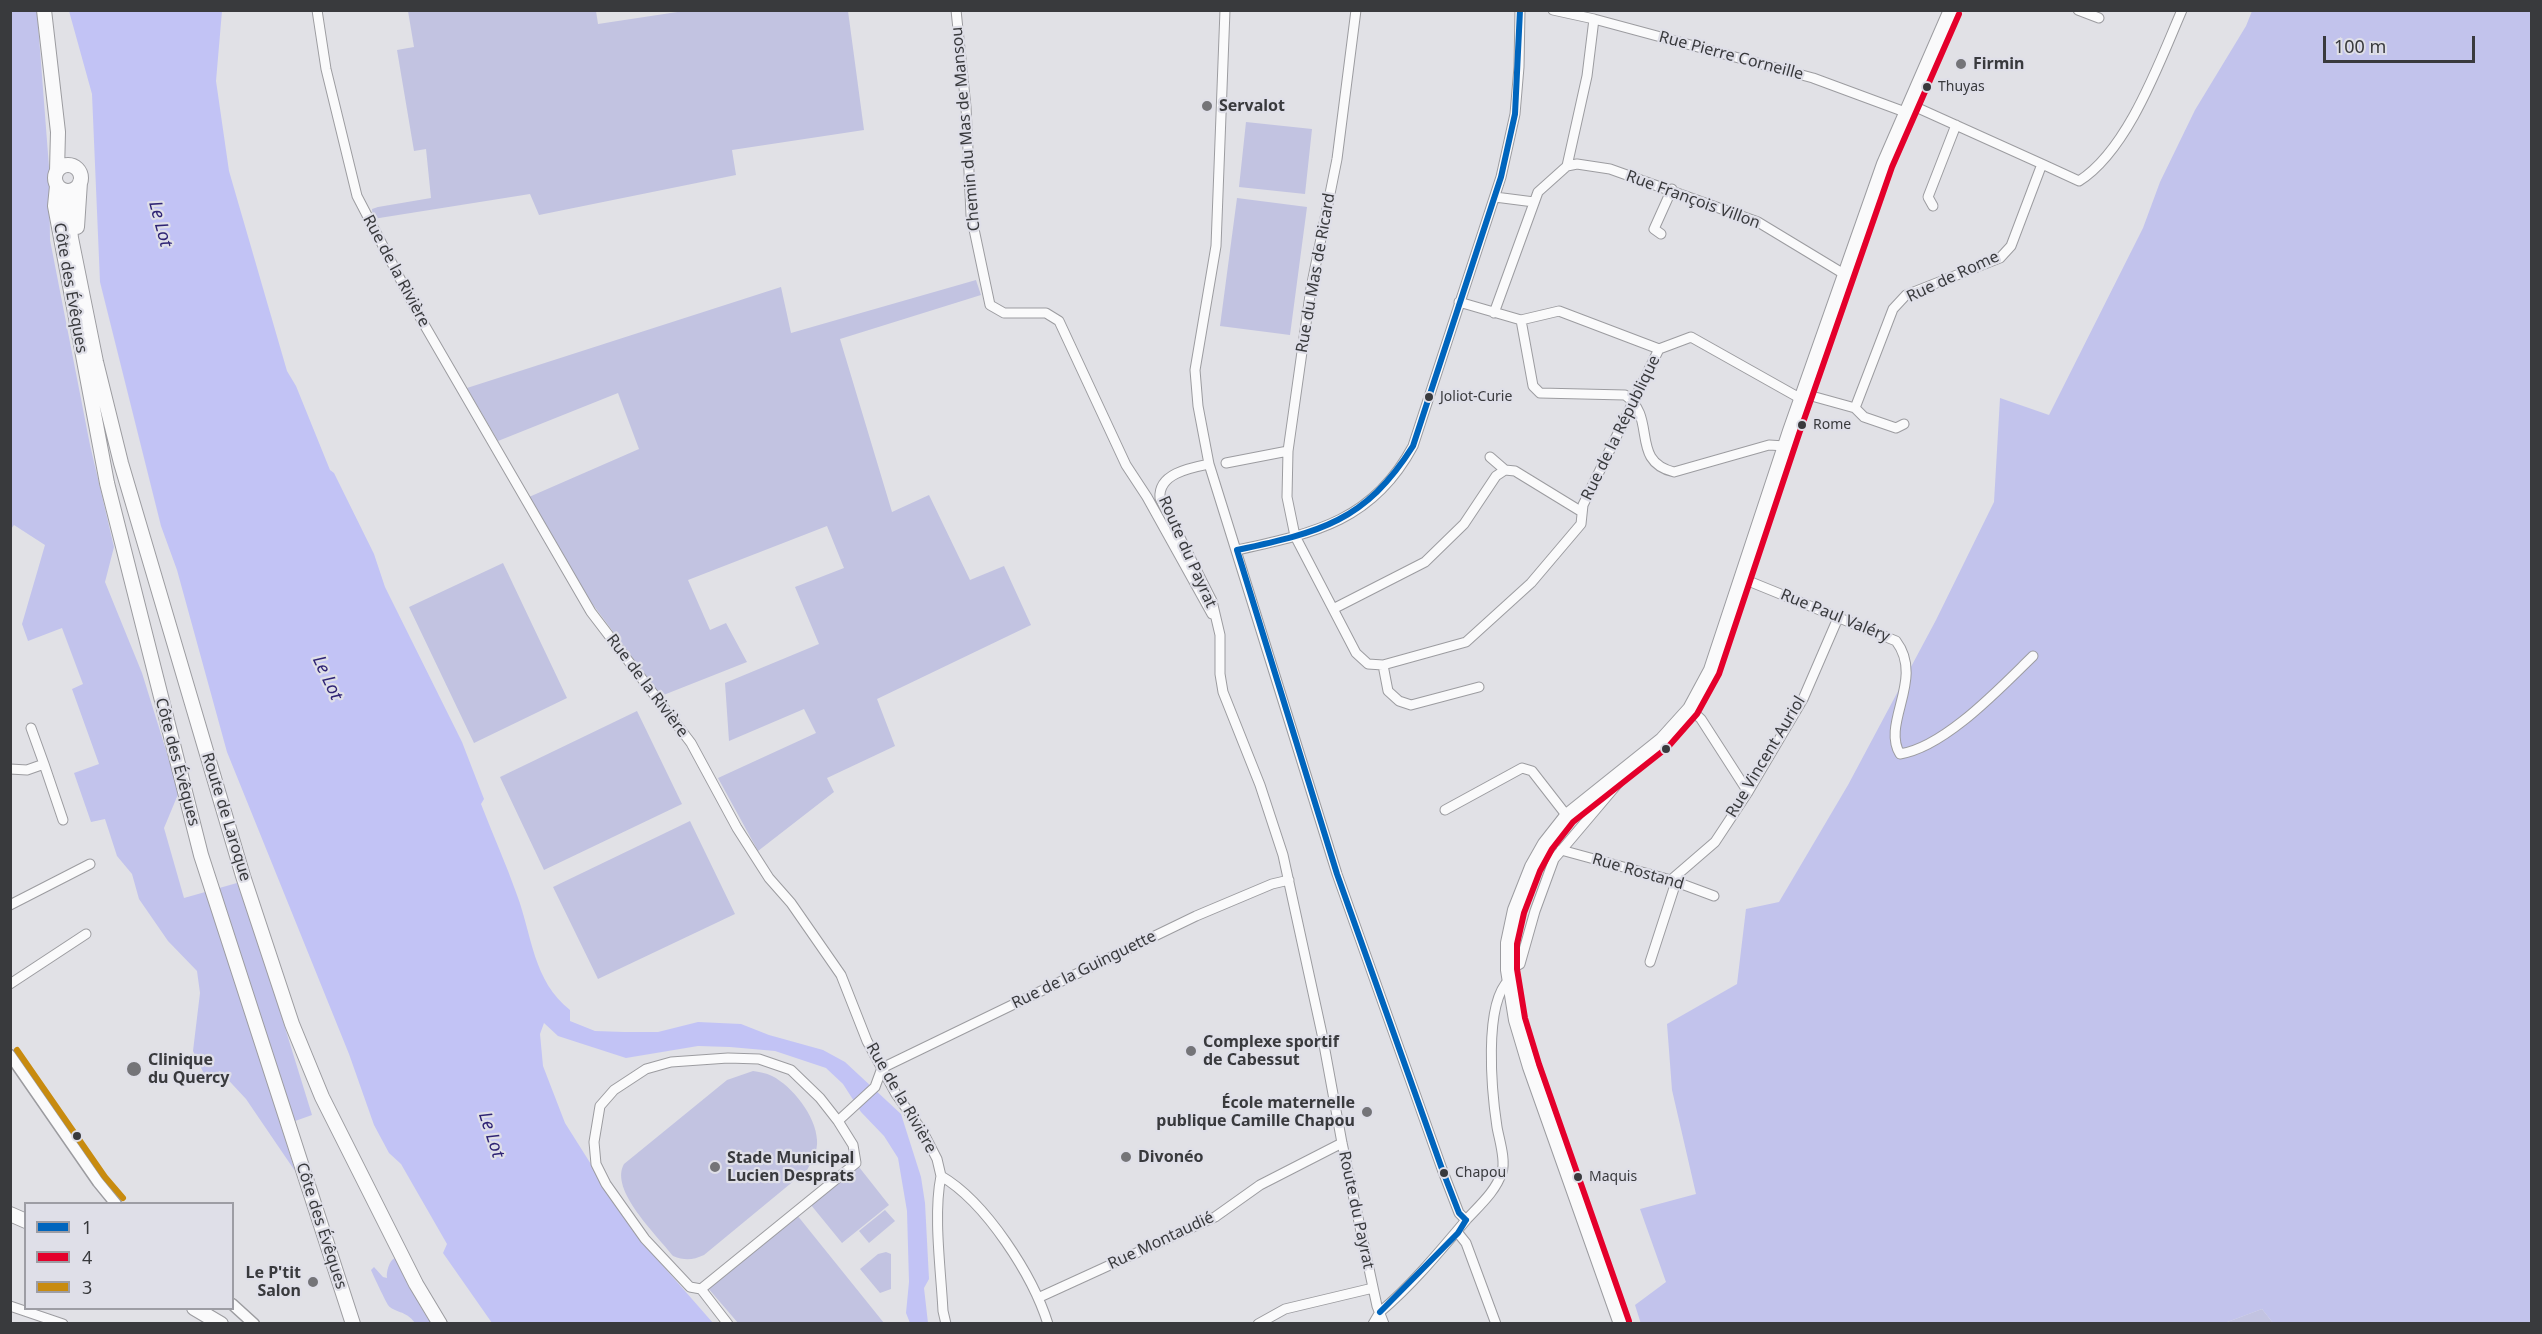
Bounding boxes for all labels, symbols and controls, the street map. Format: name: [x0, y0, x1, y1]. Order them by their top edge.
scale bar: [2326, 24, 2478, 62]
street label: Chemin du Mas de Mansou: [948, 26, 984, 232]
street label: Rue Pierre Corneille: [1657, 27, 1805, 85]
text: 100 m: [2334, 34, 2386, 58]
place label: Firmin: [1973, 54, 2025, 74]
marker: Firmin: [1954, 57, 1968, 71]
place label: Thuyas: [1938, 79, 1985, 95]
marker: Thuyas: [1921, 81, 1933, 93]
place label: Servalot: [1219, 96, 1285, 116]
marker: Servalot: [1200, 99, 1214, 113]
street label: Rue François Villon: [1623, 167, 1763, 233]
street label: Rue du Mas de Ricard: [1292, 192, 1340, 354]
water label: Le Lot: [143, 199, 177, 249]
street label: Rue de la Rivière: [358, 212, 434, 330]
street label: Côte des Évêques: [49, 221, 91, 355]
street label: Rue de Rome: [1904, 247, 2002, 307]
street label: Rue de la République: [1578, 352, 1664, 504]
place label: Joliot-Curie: [1440, 389, 1512, 405]
marker: Joliot-Curie: [1423, 391, 1435, 403]
place label: Rome: [1813, 417, 1851, 433]
marker: Rome: [1796, 419, 1808, 431]
street label: Route du Payrat: [1154, 493, 1220, 611]
street label: Rue Paul Valéry: [1778, 585, 1892, 647]
street label: Rue de la Rivière: [602, 631, 692, 741]
water label: Le Lot: [307, 652, 347, 704]
street label: Rue Vincent Auriol: [1722, 693, 1810, 821]
street label: Côte des Évêques: [151, 696, 203, 828]
unlabelled marker: [1660, 743, 1672, 755]
street label: Route de Laroque: [197, 750, 255, 884]
street label: Rue Rostand: [1590, 850, 1686, 894]
street label: Rue de la Guinguette: [1009, 927, 1159, 1013]
place label: Complexe sportif de Cabessut: [1203, 1032, 1339, 1070]
street label: Rue de la Rivière: [862, 1040, 940, 1156]
marker: Complexe sportif de Cabessut: [1184, 1044, 1198, 1058]
place label: Clinique du Quercy: [148, 1050, 230, 1088]
marker: Clinique du Quercy: [125, 1060, 143, 1078]
place label: École maternelle publique Camille Chapou: [1156, 1093, 1355, 1131]
marker: École maternelle publique Camille Chapou: [1360, 1105, 1374, 1119]
water label: Le Lot: [473, 1109, 509, 1161]
unlabelled marker: [71, 1130, 83, 1142]
place label: Divonéo: [1138, 1147, 1204, 1167]
place label: Stade Municipal Lucien Desprats: [727, 1148, 854, 1186]
street label: Route du Payrat: [1334, 1149, 1378, 1271]
marker: Divonéo: [1119, 1150, 1133, 1164]
street label: Côte des Évêques: [291, 1160, 351, 1292]
marker: Stade Municipal Lucien Desprats: [708, 1160, 722, 1174]
place label: Chapou: [1455, 1165, 1506, 1181]
marker: Chapou: [1438, 1167, 1450, 1179]
place label: Maquis: [1589, 1169, 1637, 1185]
marker: Maquis: [1572, 1171, 1584, 1183]
legend: [24, 1202, 234, 1310]
street label: Rue Montaudié: [1105, 1208, 1217, 1274]
text: 1: [82, 1215, 92, 1239]
text: 4: [82, 1245, 92, 1269]
place label: Le P'tit Salon: [245, 1263, 301, 1301]
text: 3: [82, 1275, 92, 1299]
marker: Le P'tit Salon: [306, 1275, 320, 1289]

